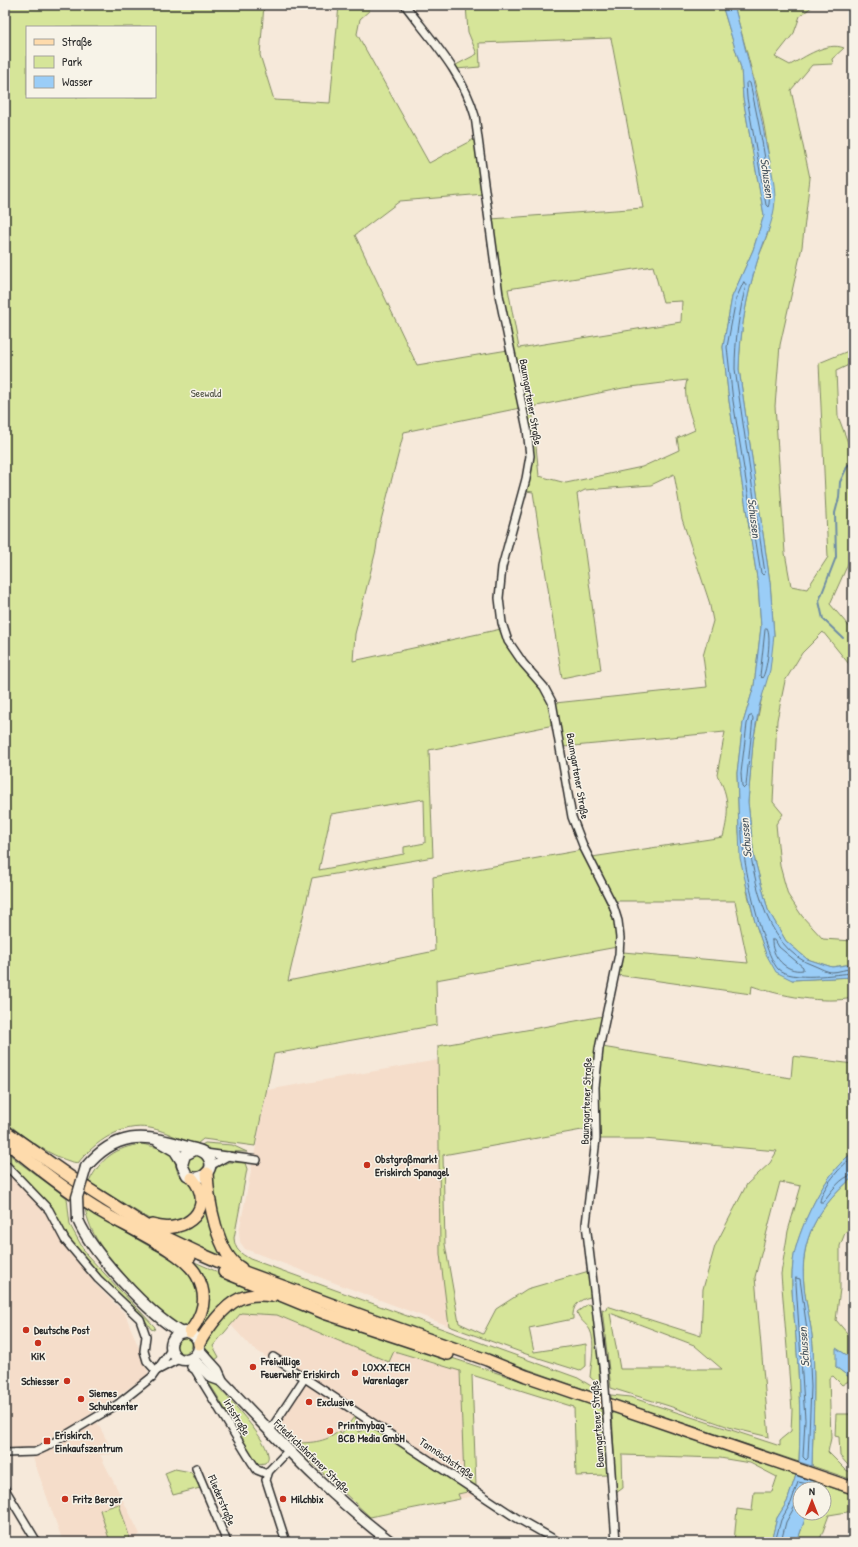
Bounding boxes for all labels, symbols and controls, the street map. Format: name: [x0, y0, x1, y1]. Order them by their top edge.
legend: [26, 26, 156, 98]
text: Straße: [62, 33, 92, 50]
text: Park: [62, 53, 82, 70]
text: Wasser: [62, 73, 93, 90]
water label: Schussen: [756, 157, 779, 200]
street label: Baumgartener Straße: [517, 358, 546, 447]
park label: Seewald: [191, 386, 222, 400]
water label: Schussen: [744, 497, 766, 540]
street label: Baumgartener Straße: [564, 732, 593, 821]
water label: Schussen: [735, 816, 756, 858]
street label: Baumgartener Straße: [577, 1057, 595, 1145]
place label: Obstgroßmarkt Eriskirch Spanagel: [375, 1152, 450, 1180]
marker: Obstgroßmarkt Eriskirch Spanagel: [362, 1160, 372, 1170]
place label: Deutsche Post: [34, 1323, 91, 1337]
marker: Deutsche Post: [21, 1325, 31, 1335]
water label: Schussen: [794, 1325, 813, 1367]
marker: KiK: [33, 1338, 43, 1348]
place label: KiK: [31, 1349, 45, 1363]
place label: Freiwillige Feuerwehr Eriskirch: [260, 1354, 340, 1381]
place label: LOXX.TECH Warenlager: [363, 1360, 410, 1388]
marker: Freiwillige Feuerwehr Eriskirch: [248, 1362, 258, 1372]
marker: LOXX.TECH Warenlager: [350, 1368, 360, 1378]
place label: Schiesser: [21, 1374, 60, 1388]
marker: Schiesser: [62, 1376, 72, 1386]
street label: Baumgartener Straße: [587, 1379, 607, 1468]
place label: Siemes Schuhcenter: [89, 1386, 139, 1413]
marker: Siemes Schuhcenter: [76, 1394, 86, 1404]
place label: Exclusive: [317, 1395, 354, 1409]
street label: Irisstraße: [221, 1396, 254, 1438]
marker: Exclusive: [304, 1397, 314, 1407]
street label: Friedrichshafener Straße: [270, 1415, 353, 1496]
place label: Printmybag - BCB Media GmbH: [338, 1418, 405, 1445]
marker: Printmybag - BCB Media GmbH: [325, 1426, 335, 1436]
place label: Eriskirch, Einkaufszentrum: [55, 1428, 123, 1455]
street label: Tannöschstraße: [417, 1434, 478, 1482]
marker: Eriskirch, Einkaufszentrum: [42, 1436, 52, 1446]
street label: Fliederstraße: [205, 1472, 239, 1528]
north arrow: [792, 1481, 832, 1521]
text: N: [809, 1484, 815, 1498]
place label: Fritz Berger: [72, 1492, 123, 1507]
place label: Milchbix: [291, 1492, 324, 1506]
marker: Fritz Berger: [60, 1494, 70, 1504]
marker: Milchbix: [278, 1494, 288, 1504]

